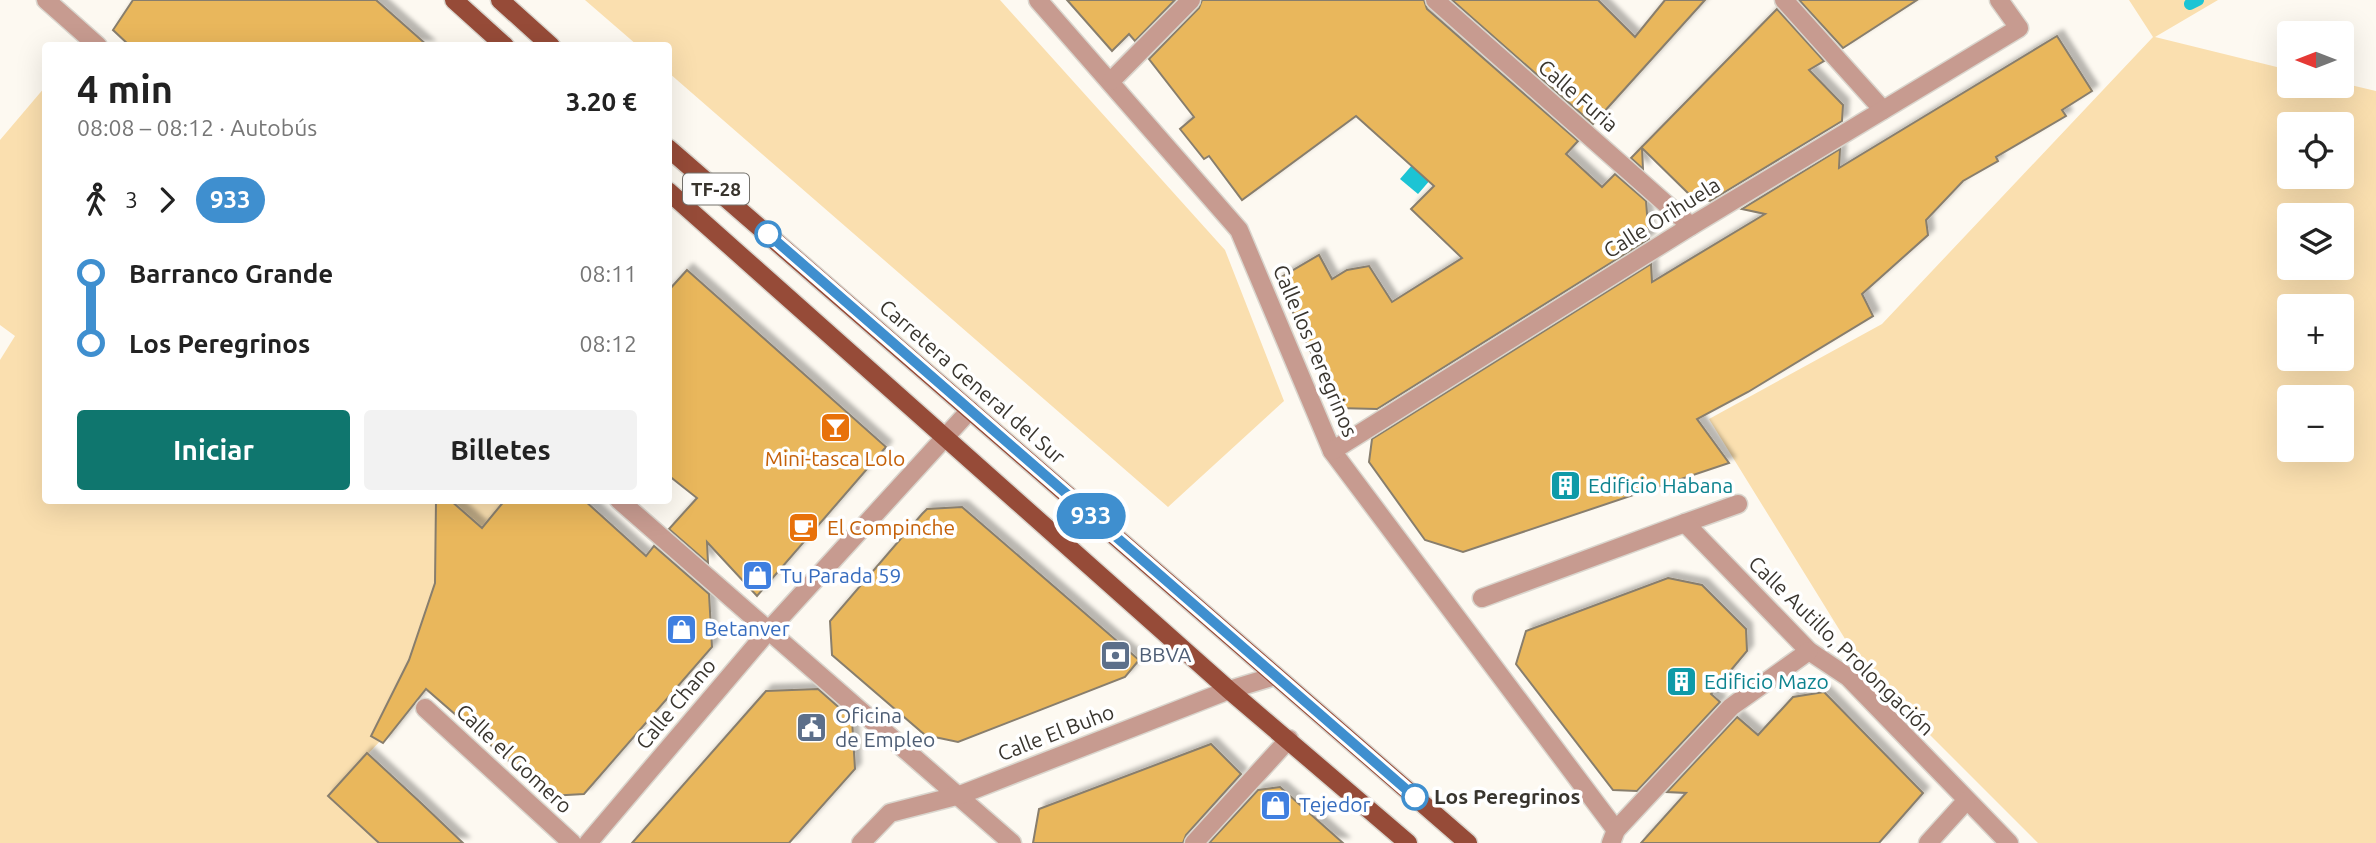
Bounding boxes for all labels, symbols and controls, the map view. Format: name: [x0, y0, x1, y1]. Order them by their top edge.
north arrow: [2277, 21, 2354, 98]
map controls: [2277, 21, 2354, 462]
street label: Calle Furia: [1534, 54, 1623, 136]
text: 4 min: [77, 68, 173, 110]
text: 3.20 €: [566, 87, 637, 116]
button: locate: [2277, 112, 2354, 189]
text: 08:08 – 08:12 · Autobús: [77, 115, 317, 140]
street label: Calle Orihuela: [1599, 172, 1724, 262]
road number: TF-28: [683, 174, 749, 204]
icon: walk: [77, 181, 115, 219]
icon: forward: [148, 181, 186, 219]
text: 933: [210, 186, 251, 213]
text: 3: [125, 187, 138, 212]
button: layers: [2277, 203, 2354, 280]
unlabelled marker: [755, 221, 781, 247]
text: Barranco Grande: [129, 259, 333, 288]
text: 08:11: [579, 261, 637, 286]
street label: Calle los Peregrinos: [1269, 261, 1363, 440]
street label: Carretera General del Sur: [875, 294, 1070, 468]
button: +: [2277, 294, 2354, 371]
text: Los Peregrinos: [129, 329, 310, 358]
text: 08:12: [579, 331, 637, 356]
button: −: [2277, 385, 2354, 462]
button: Iniciar: [77, 410, 350, 490]
button: Billetes: [364, 410, 637, 490]
bar icon: Mini-tasca Lolo: [818, 410, 852, 444]
place label: Mini-tasca Lolo: [765, 446, 905, 470]
building icon: Edificio Habana: [1548, 469, 1582, 503]
place label: Edificio Habana: [1588, 473, 1733, 497]
line badge: 933: [1051, 493, 1131, 539]
text: 933: [1071, 502, 1111, 529]
cafe icon: El Compinche: [787, 511, 821, 545]
place label: El Compinche: [827, 515, 955, 539]
street label: Calle Autillo, Prolongación: [1744, 551, 1939, 740]
shop icon: Tu Parada 59: [740, 559, 774, 593]
place label: Tu Parada 59: [780, 563, 901, 587]
shop icon: Betanver: [664, 612, 698, 646]
place label: Betanver: [704, 616, 790, 640]
bank icon: BBVA: [1099, 638, 1133, 672]
place label: BBVA: [1139, 642, 1192, 666]
street label: Calle Chano: [630, 653, 720, 754]
building icon: Edificio Mazo: [1664, 665, 1698, 699]
place label: Edificio Mazo: [1704, 669, 1829, 693]
street label: Calle el Gomero: [452, 699, 577, 818]
street label: Calle El Buho: [994, 699, 1117, 765]
place label: Oficina de Empleo: [835, 703, 935, 751]
public building icon: Oficina de Empleo: [795, 711, 829, 745]
marker: Los Peregrinos: [1402, 784, 1428, 810]
place label: Los Peregrinos: [1434, 784, 1580, 808]
shop icon: Tejedor: [1259, 788, 1293, 822]
place label: Tejedor: [1299, 792, 1371, 816]

